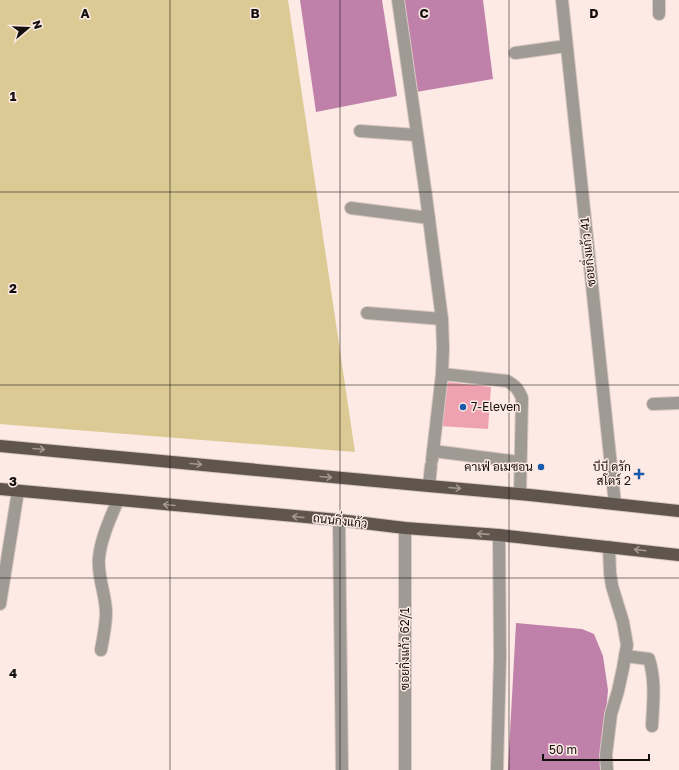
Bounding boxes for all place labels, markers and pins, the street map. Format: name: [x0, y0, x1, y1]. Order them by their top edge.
place label: 7-Eleven: [471, 399, 521, 414]
marker: 7-Eleven: [458, 402, 468, 412]
place label: คาเฟ่ อเมซอน: [464, 459, 533, 474]
place label: บีบี ดรัก สโตร์ 2: [593, 459, 631, 488]
marker: คาเฟ่ อเมซอน: [536, 462, 546, 472]
marker: บีบี ดรัก สโตร์ 2: [634, 469, 644, 479]

